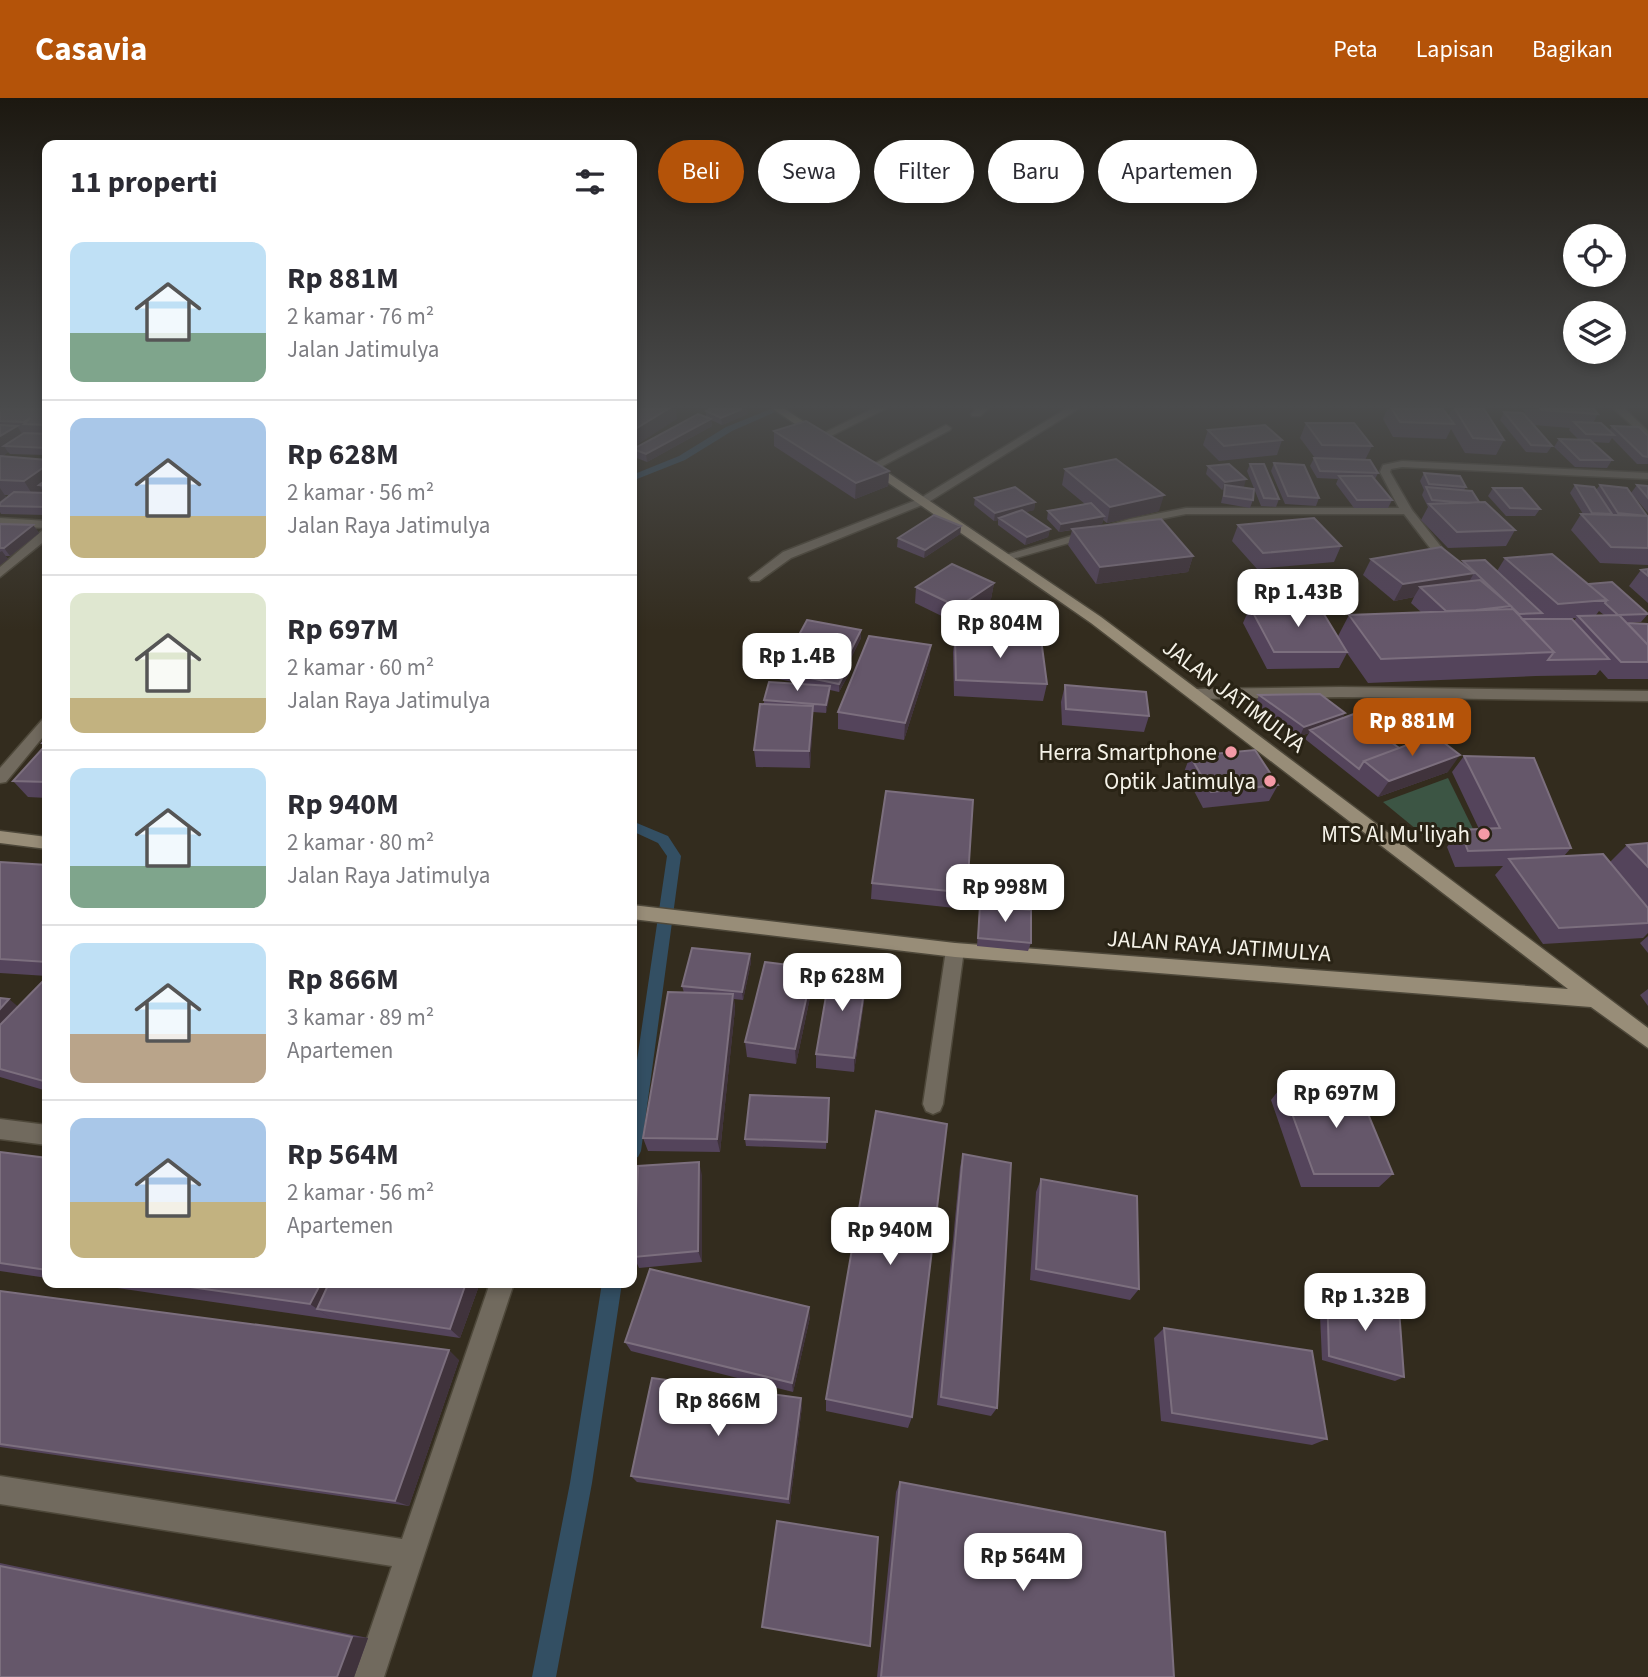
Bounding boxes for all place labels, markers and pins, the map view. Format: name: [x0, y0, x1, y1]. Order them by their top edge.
pin: Rp 1.43B: [1226, 570, 1370, 629]
pin: Rp 804M: [935, 601, 1065, 660]
pin: Rp 1.4B: [732, 634, 862, 693]
pin: Rp 881M: [1347, 698, 1477, 758]
place label: Herra Smartphone: [1039, 736, 1217, 769]
marker: Herra Smartphone: [1223, 744, 1239, 760]
place label: Optik Jatimulya: [1104, 765, 1256, 798]
marker: Optik Jatimulya: [1262, 773, 1278, 789]
place label: MTS Al Mu'liyah: [1321, 818, 1470, 851]
marker: MTS Al Mu'liyah: [1476, 826, 1492, 842]
pin: Rp 998M: [940, 864, 1070, 924]
pin: Rp 628M: [777, 954, 907, 1013]
pin: Rp 697M: [1271, 1070, 1401, 1130]
pin: Rp 940M: [825, 1208, 955, 1267]
pin: Rp 1.32B: [1293, 1274, 1437, 1333]
pin: Rp 866M: [653, 1378, 783, 1438]
pin: Rp 564M: [958, 1534, 1088, 1593]

